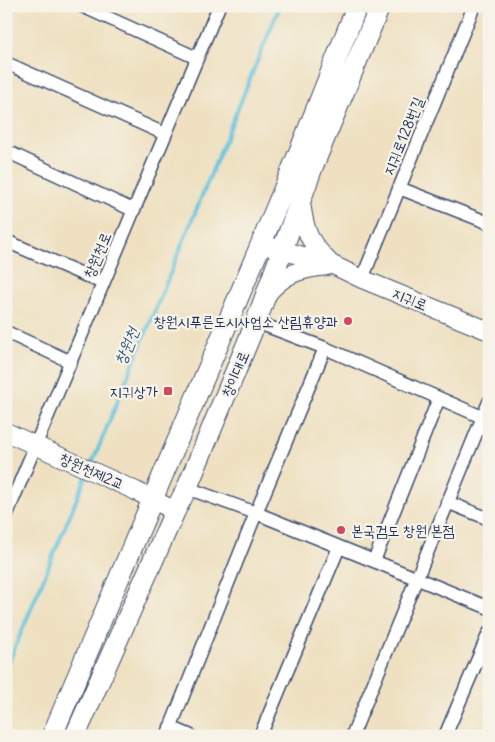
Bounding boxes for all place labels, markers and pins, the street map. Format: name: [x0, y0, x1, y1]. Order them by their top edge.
place label: 창원시푸른도시사업소 산림휴양과: [153, 312, 338, 331]
marker: 창원시푸른도시사업소 산림휴양과: [342, 315, 354, 327]
place label: 지귀상가: [110, 382, 158, 401]
marker: 지귀상가: [162, 385, 174, 397]
place label: 본국검도 창원 본점: [351, 521, 455, 540]
marker: 본국검도 창원 본점: [335, 524, 347, 536]

